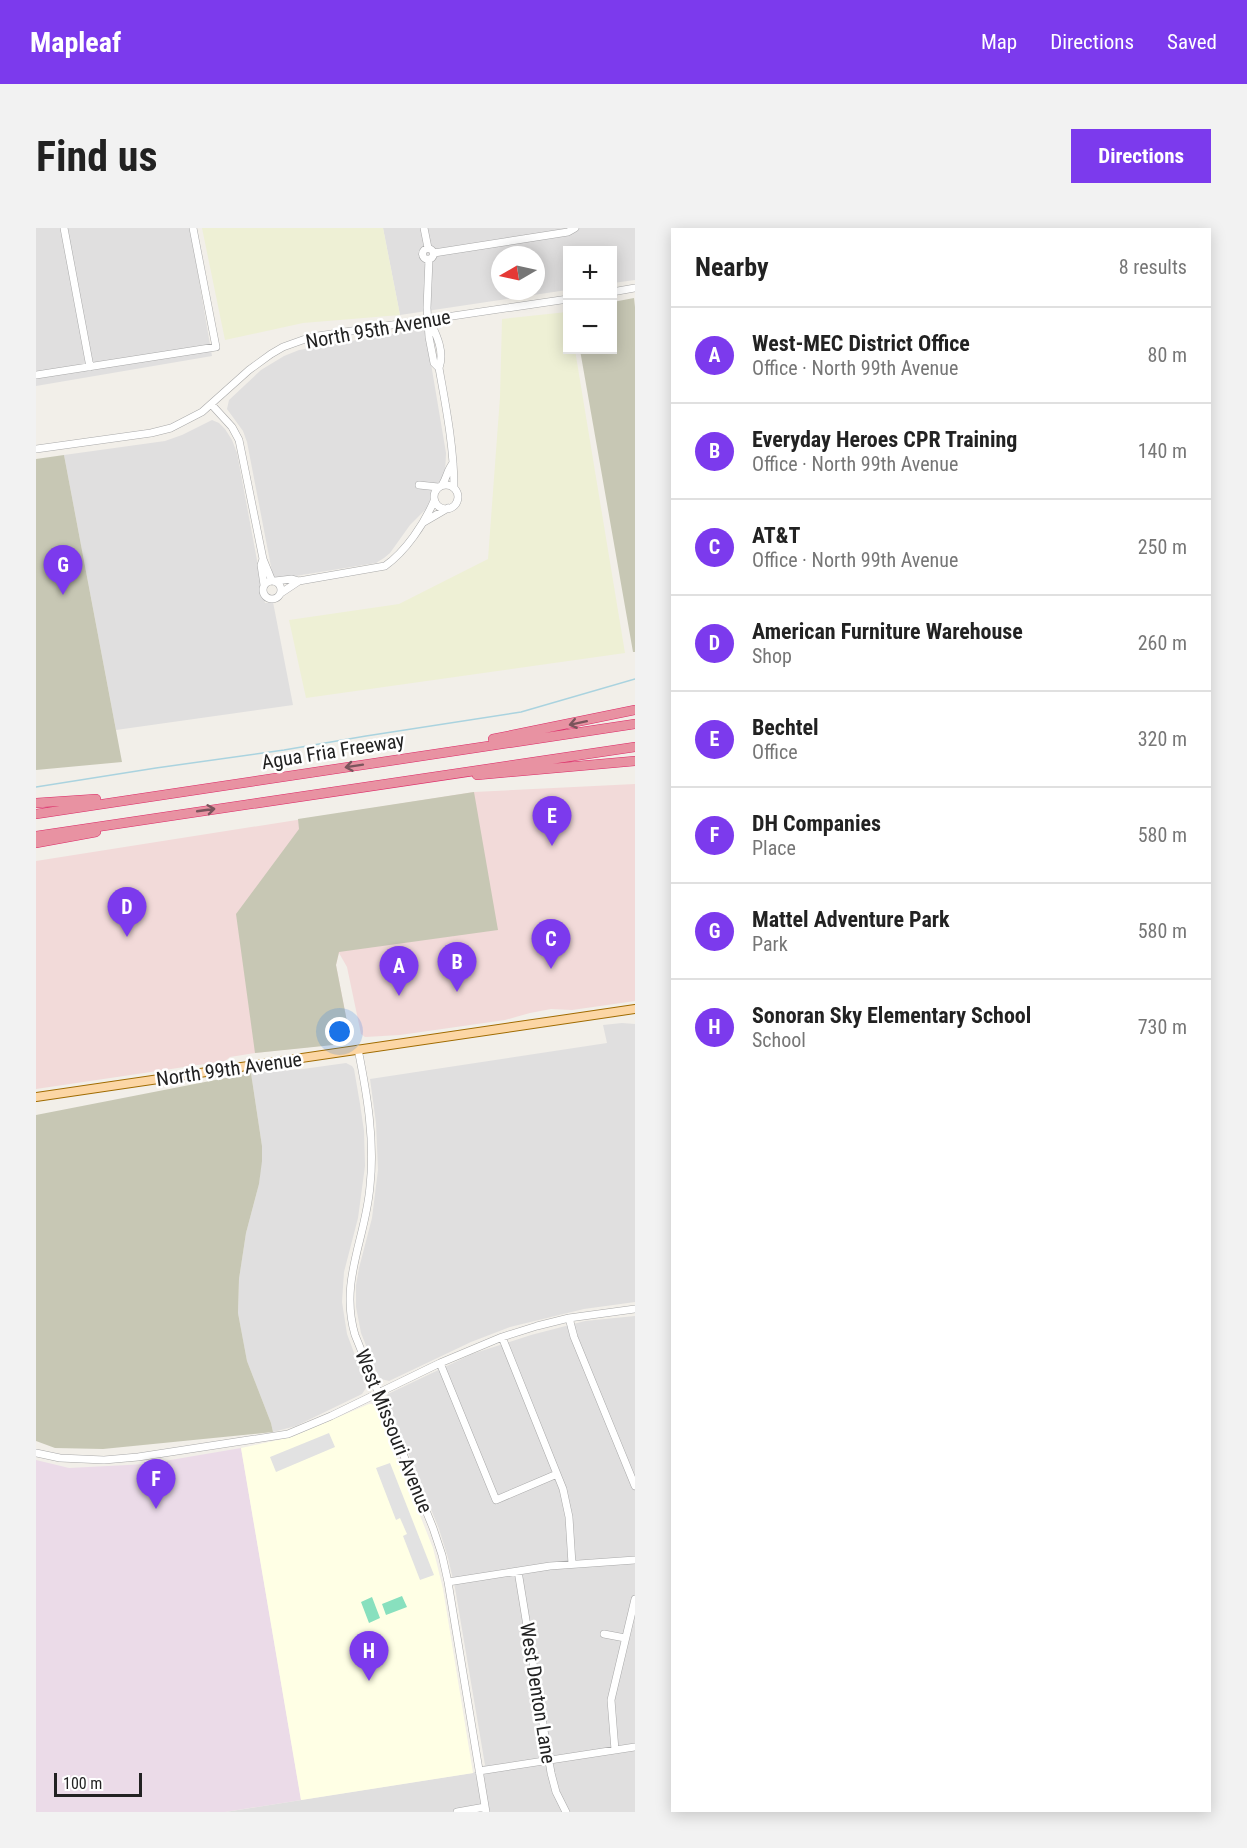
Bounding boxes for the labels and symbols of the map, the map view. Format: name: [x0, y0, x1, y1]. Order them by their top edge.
north arrow: [491, 246, 545, 300]
street label: North 95th Avenue: [304, 304, 452, 354]
pin: G: [44, 546, 82, 595]
one-way arrow: [569, 717, 588, 729]
street label: Agua Fria Freeway: [260, 728, 406, 774]
one-way arrow: [345, 761, 364, 772]
pin: E: [532, 796, 572, 846]
one-way arrow: [195, 805, 215, 816]
pin: D: [108, 888, 146, 937]
pin: C: [532, 920, 570, 969]
pin: B: [438, 942, 476, 992]
pin: A: [380, 946, 418, 996]
your location: [325, 1017, 354, 1046]
street label: North 99th Avenue: [155, 1047, 303, 1091]
street label: West Missouri Avenue: [350, 1346, 438, 1516]
pin: F: [136, 1460, 176, 1509]
street label: West Denton Lane: [515, 1621, 561, 1765]
pin: H: [350, 1632, 388, 1681]
scale bar: [54, 1770, 142, 1798]

